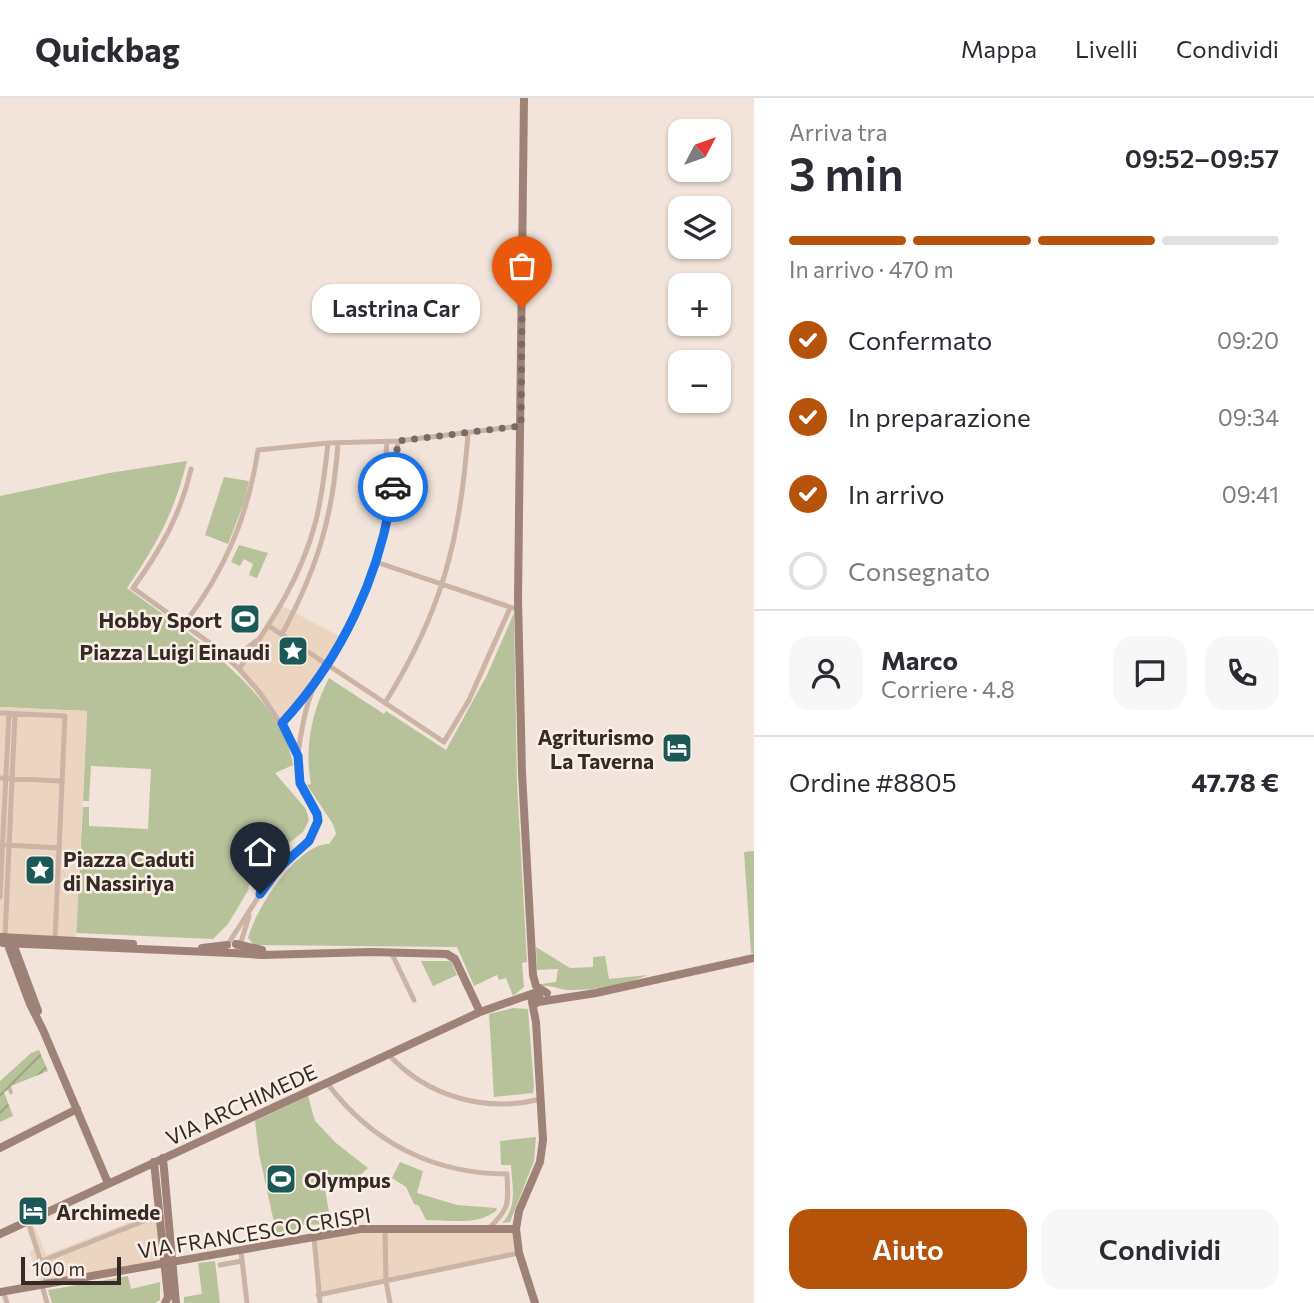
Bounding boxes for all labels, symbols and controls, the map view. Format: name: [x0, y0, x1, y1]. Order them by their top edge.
text: Quickbag: [35, 28, 180, 69]
text: Mappa: [961, 34, 1037, 63]
text: Livelli: [1075, 34, 1138, 63]
text: Condividi: [1176, 34, 1279, 63]
text: Arriva tra: [789, 118, 888, 146]
north arrow: [668, 119, 732, 182]
map controls: [668, 119, 731, 413]
text: 09:52–09:57: [1125, 142, 1279, 173]
text: 3 min: [789, 144, 904, 200]
button: layers: [668, 196, 731, 259]
pin: [492, 236, 552, 308]
icon: bag: [503, 247, 541, 285]
text: In arrivo · 470 m: [789, 255, 954, 283]
button: +: [668, 273, 731, 336]
callout: Lastrina Car: [312, 284, 480, 332]
text: Lastrina Car: [332, 294, 460, 322]
icon: check: [789, 321, 827, 359]
text: Confermato: [848, 324, 992, 355]
text: 09:20: [1217, 326, 1279, 354]
button: −: [668, 350, 731, 413]
icon: check: [789, 398, 827, 436]
text: In preparazione: [848, 401, 1031, 432]
text: 09:34: [1218, 403, 1279, 431]
courier: [358, 452, 428, 522]
icon: car: [374, 468, 412, 506]
icon: check: [789, 475, 827, 513]
text: In arrivo: [848, 478, 945, 509]
text: 09:41: [1222, 480, 1279, 508]
text: Consegnato: [848, 555, 990, 586]
sports icon: Hobby Sport: [228, 602, 262, 636]
place label: Hobby Sport: [99, 607, 222, 632]
place icon: Piazza Luigi Einaudi: [276, 634, 310, 668]
button: person: [789, 636, 863, 710]
button: chat: [1113, 636, 1187, 710]
button: phone: [1205, 636, 1279, 710]
place label: Piazza Luigi Einaudi: [80, 639, 270, 664]
text: Marco: [881, 644, 958, 675]
text: Corriere · 4.8: [881, 675, 1015, 703]
place label: Agriturismo La Taverna: [537, 724, 654, 773]
hotel icon: Agriturismo La Taverna: [660, 731, 694, 765]
text: Ordine #8805: [789, 766, 957, 797]
text: 47.78 €: [1191, 766, 1279, 797]
pin: [230, 822, 290, 894]
icon: home: [241, 833, 279, 871]
place label: Piazza Caduti di Nassiriya: [63, 846, 195, 895]
place icon: Piazza Caduti di Nassiriya: [23, 853, 57, 887]
street label: VIA ARCHIMEDE: [162, 1058, 320, 1150]
sports icon: Olympus: [264, 1162, 298, 1196]
place label: Olympus: [304, 1167, 391, 1192]
hotel icon: Archimede: [16, 1194, 50, 1228]
place label: Archimede: [56, 1199, 160, 1224]
street label: VIA FRANCESCO CRISPI: [136, 1201, 372, 1263]
button: Aiuto: [789, 1209, 1027, 1289]
button: Condividi: [1041, 1209, 1279, 1289]
scale bar: [21, 1254, 121, 1286]
text: 100 m: [32, 1257, 85, 1280]

